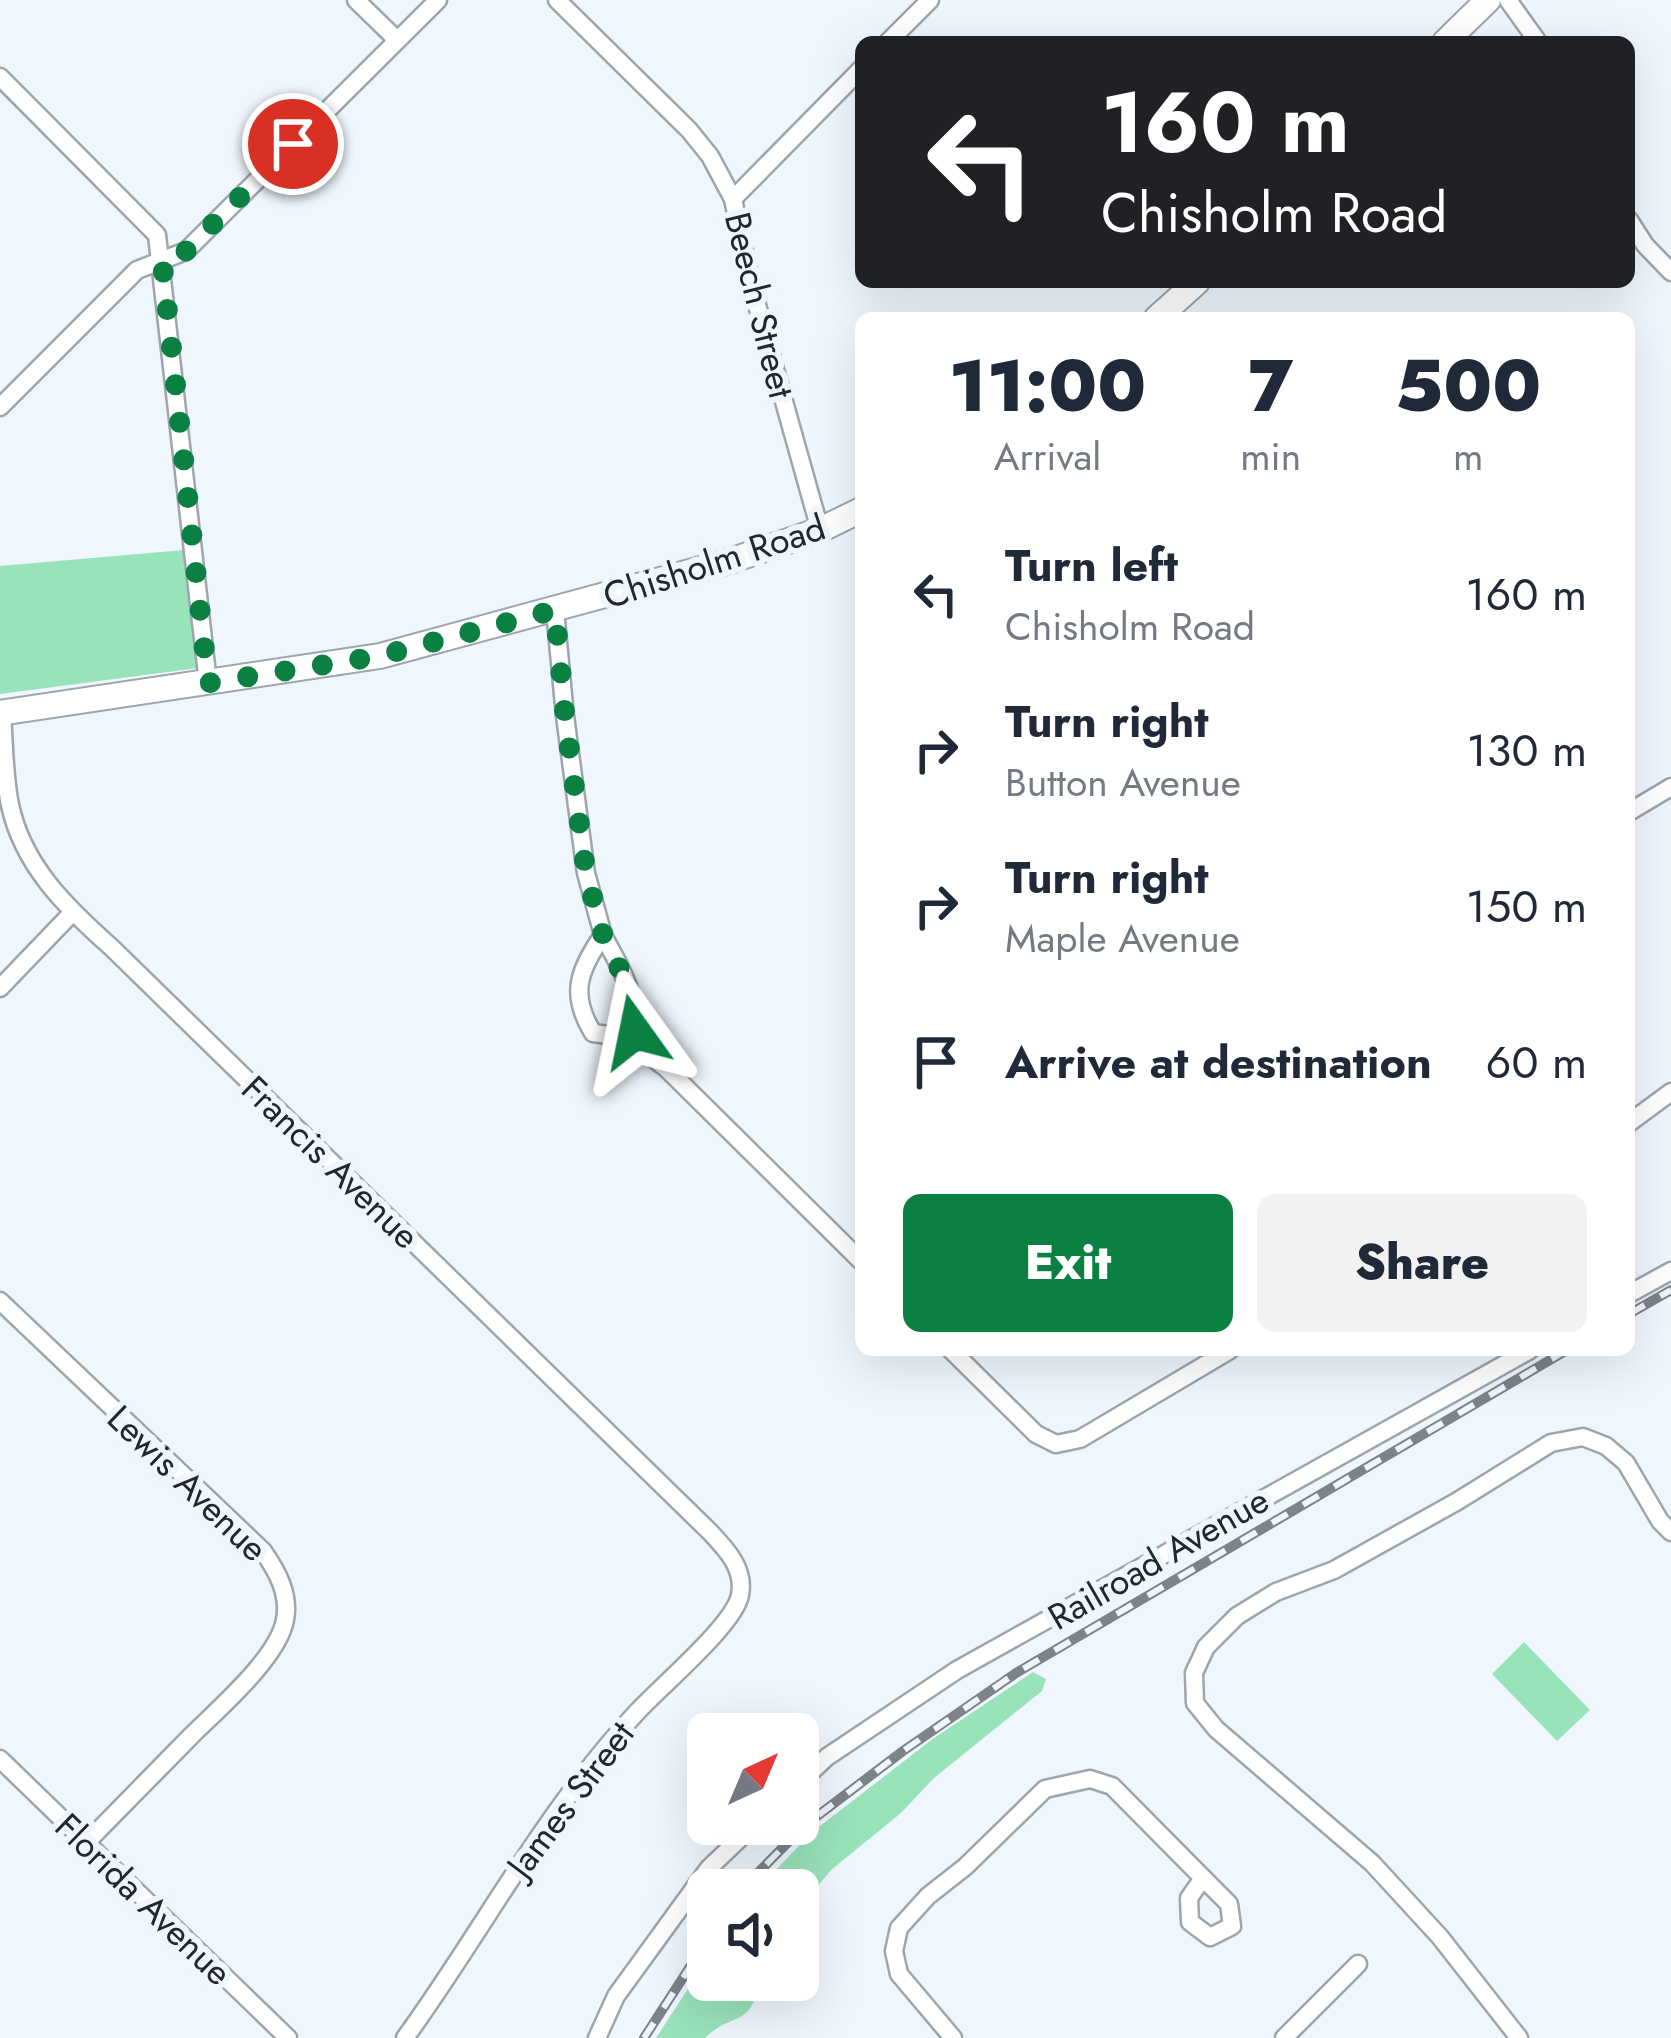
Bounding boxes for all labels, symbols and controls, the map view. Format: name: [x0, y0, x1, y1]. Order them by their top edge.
text: 160 m: [1101, 62, 1350, 184]
icon: left: [903, 84, 1059, 240]
pin: [242, 93, 344, 195]
icon: arrive: [260, 111, 326, 177]
text: Chisholm Road: [1101, 174, 1447, 252]
street label: Beech Street: [712, 207, 808, 404]
text: 11:00: [949, 334, 1146, 438]
text: 7: [1248, 334, 1293, 438]
text: 500: [1395, 334, 1541, 438]
text: Arrival: [994, 428, 1101, 485]
text: min: [1240, 428, 1301, 485]
text: m: [1453, 428, 1483, 485]
street label: Chisholm Road: [596, 501, 832, 621]
text: Turn left: [1005, 533, 1178, 598]
icon: left: [903, 561, 969, 627]
text: 160 m: [1465, 562, 1587, 627]
text: Chisholm Road: [1005, 598, 1255, 655]
text: Turn right: [1005, 689, 1209, 754]
icon: right: [903, 717, 969, 783]
text: 130 m: [1467, 718, 1587, 783]
text: Button Avenue: [1005, 754, 1241, 811]
text: Turn right: [1005, 845, 1209, 910]
icon: right: [903, 873, 969, 939]
text: 150 m: [1466, 874, 1587, 939]
text: Maple Avenue: [1005, 910, 1240, 967]
position arrow: [572, 969, 698, 1095]
icon: arrive: [903, 1029, 969, 1095]
text: Arrive at destination: [1005, 1030, 1432, 1095]
text: 60 m: [1485, 1030, 1587, 1095]
street label: Francis Avenue: [230, 1063, 432, 1261]
button: Exit: [903, 1194, 1233, 1332]
button: Share: [1257, 1194, 1587, 1332]
street label: Lewis Avenue: [96, 1393, 280, 1573]
street label: Railroad Avenue: [1038, 1474, 1278, 1642]
street label: James Street: [492, 1710, 646, 1891]
north arrow: [687, 1713, 819, 1845]
map controls: [687, 1713, 819, 2001]
street label: Florida Avenue: [44, 1801, 244, 1997]
button: sound: [687, 1869, 819, 2001]

